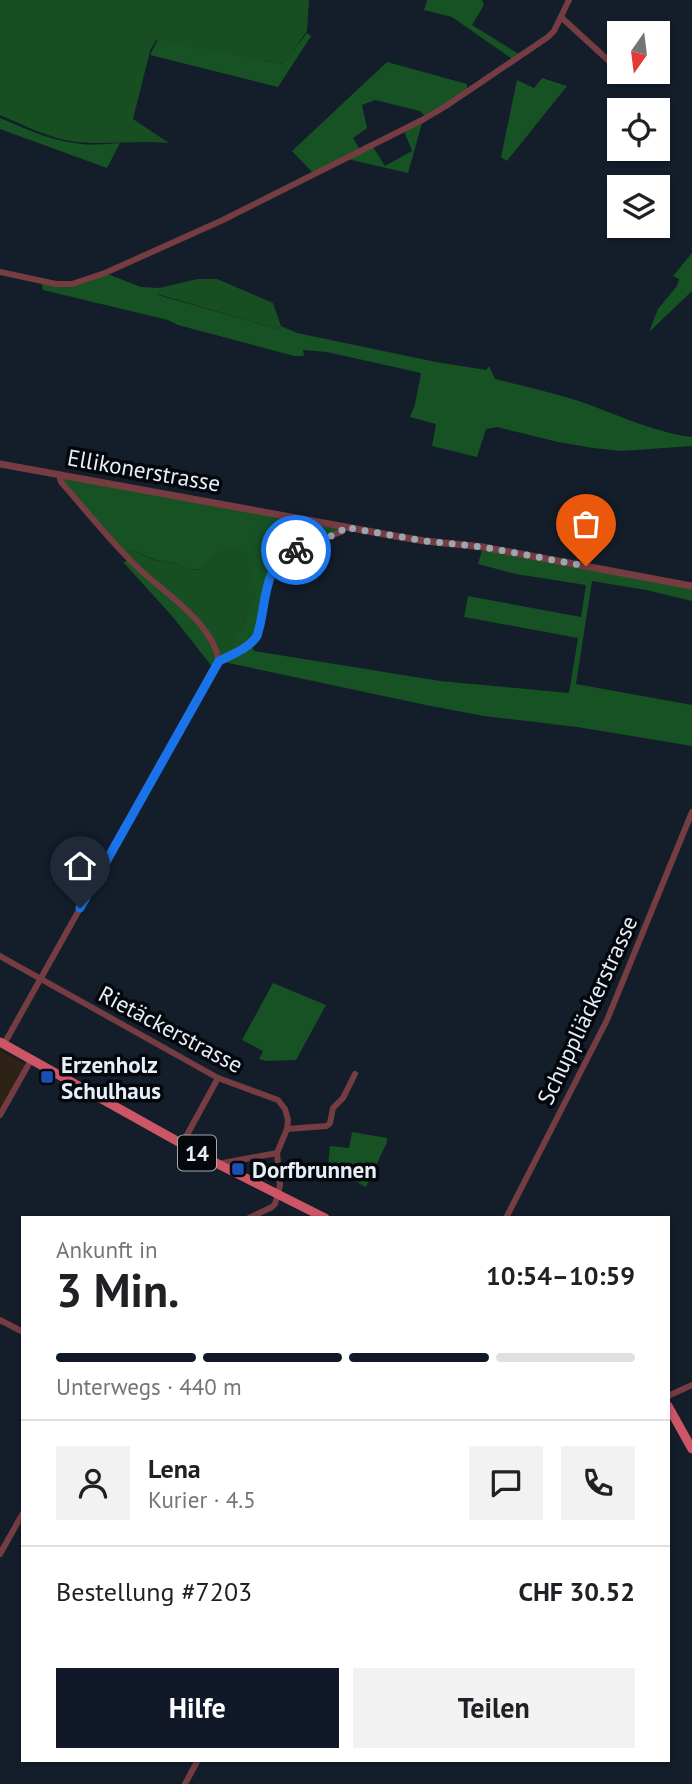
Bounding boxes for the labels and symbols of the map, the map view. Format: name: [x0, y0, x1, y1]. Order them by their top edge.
north arrow: [607, 21, 670, 84]
street label: Ellikonerstrasse: [65, 442, 223, 498]
pin: [556, 494, 616, 566]
courier: [261, 515, 331, 585]
pin: [50, 836, 110, 908]
street label: Schuppliäckerstrasse: [531, 911, 643, 1109]
street label: Rietäckerstrasse: [94, 979, 248, 1079]
place label: Erzenholz Schulhaus: [61, 1050, 161, 1105]
marker: Erzenholz Schulhaus: [39, 1069, 55, 1085]
road number: 14: [178, 1136, 216, 1170]
place label: Dorfbrunnen: [252, 1155, 377, 1184]
marker: Dorfbrunnen: [230, 1161, 246, 1177]

